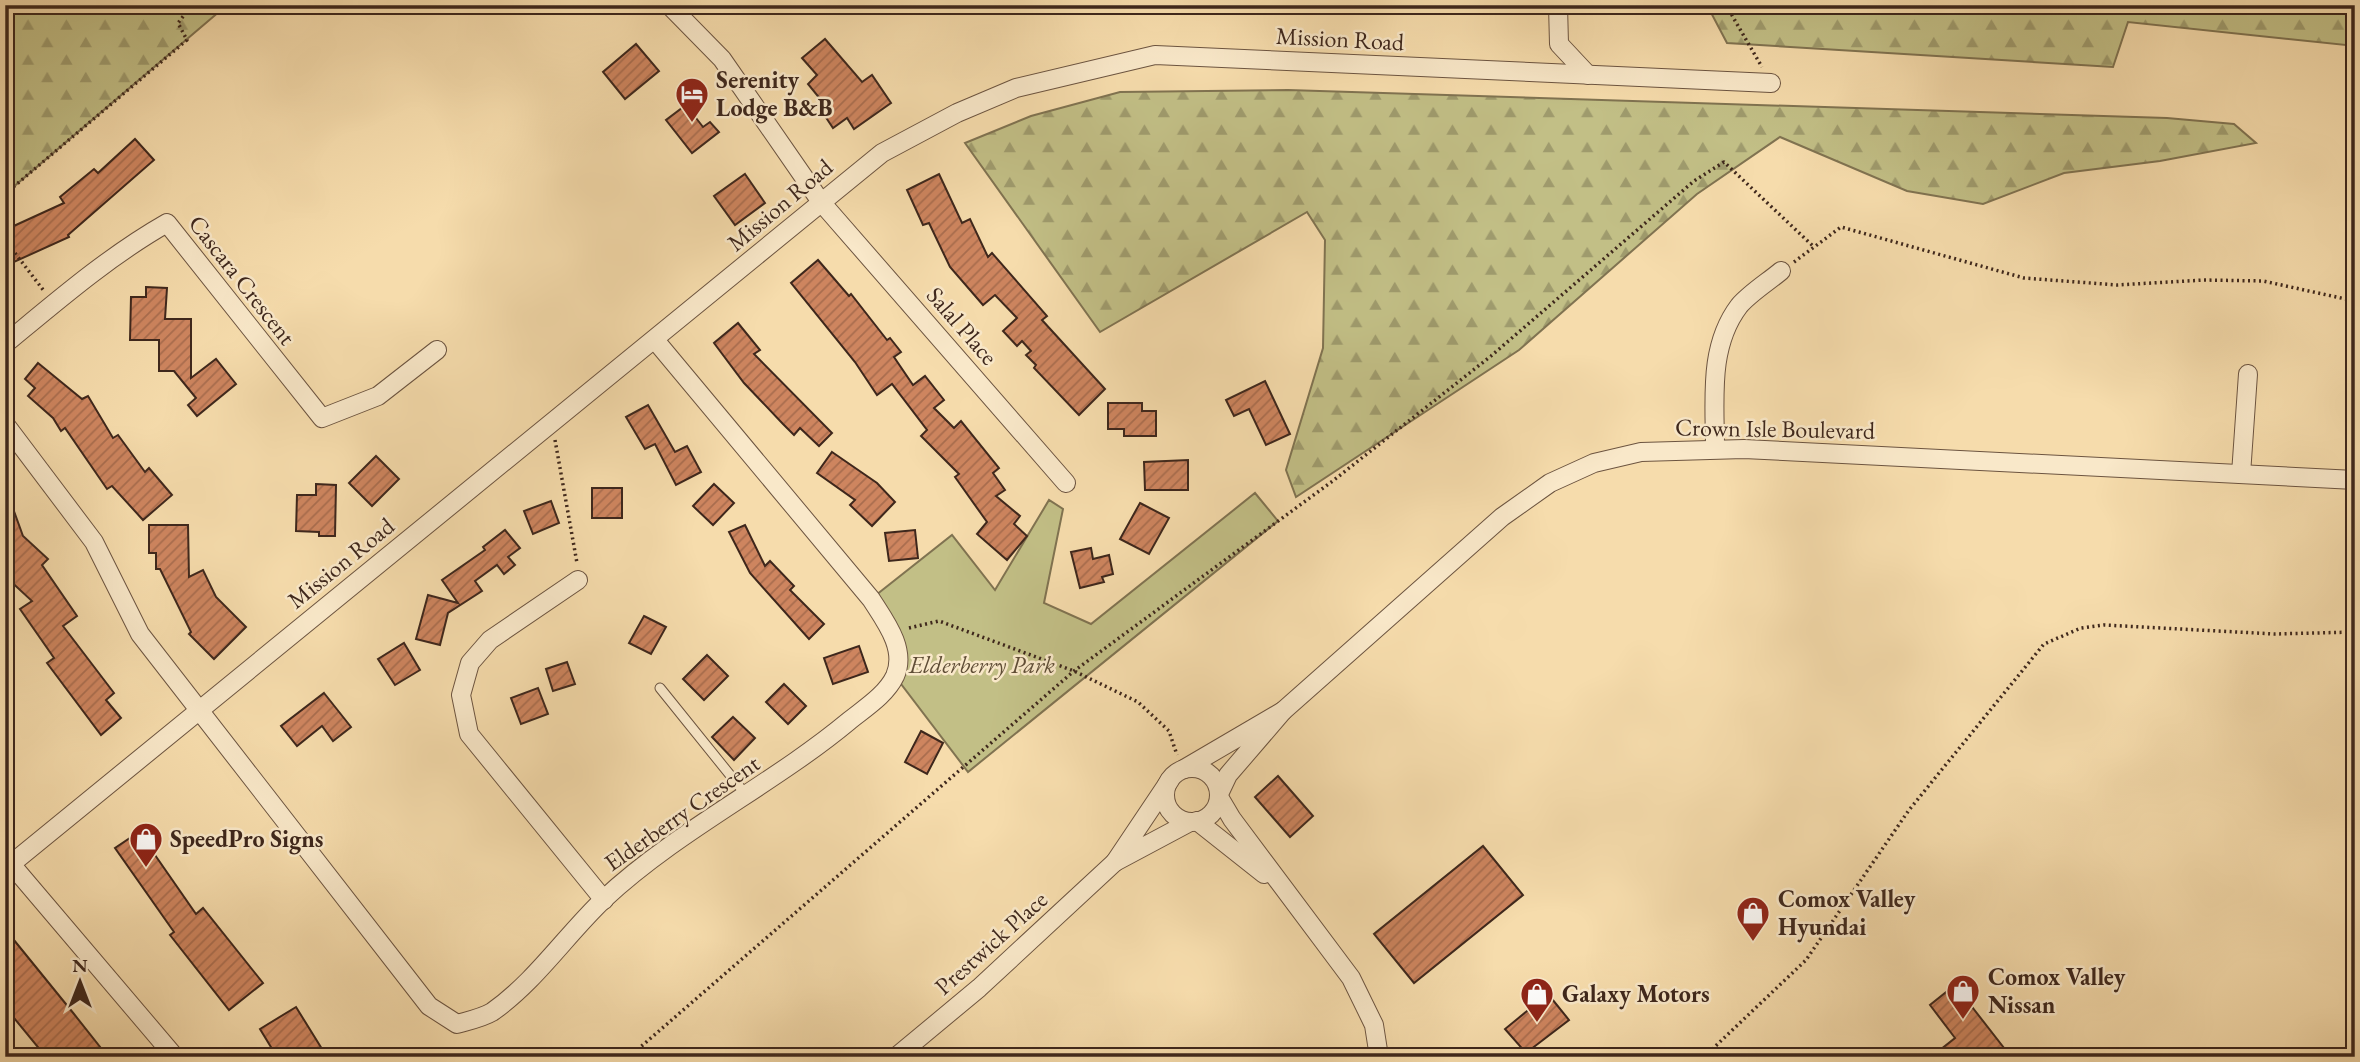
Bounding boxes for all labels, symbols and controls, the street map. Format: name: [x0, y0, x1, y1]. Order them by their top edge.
street label: Mission Road: [1275, 20, 1406, 57]
place label: Serenity Lodge B&B: [716, 64, 833, 124]
hotel icon: Serenity Lodge B&B: [673, 75, 711, 124]
street label: Mission Road: [721, 151, 840, 258]
street label: Cascara Crescent: [182, 208, 303, 351]
street label: Salal Place: [920, 280, 1005, 371]
street label: Crown Isle Boulevard: [1675, 411, 1876, 446]
street label: Mission Road: [281, 510, 401, 615]
park label: Elderberry Park: [908, 649, 1055, 680]
street label: Elderberry Crescent: [598, 747, 766, 878]
shop icon: SpeedPro Signs: [127, 820, 165, 869]
place label: SpeedPro Signs: [170, 823, 323, 855]
place label: Comox Valley Hyundai: [1778, 883, 1916, 943]
street label: Prestwick Place: [928, 884, 1054, 1001]
shop icon: Comox Valley Hyundai: [1734, 894, 1772, 943]
north arrow: [46, 946, 116, 1016]
text: N: [72, 953, 88, 978]
place label: Comox Valley Nissan: [1988, 961, 2126, 1020]
shop icon: Comox Valley Nissan: [1944, 972, 1982, 1021]
shop icon: Galaxy Motors: [1518, 975, 1556, 1024]
place label: Galaxy Motors: [1562, 978, 1710, 1010]

